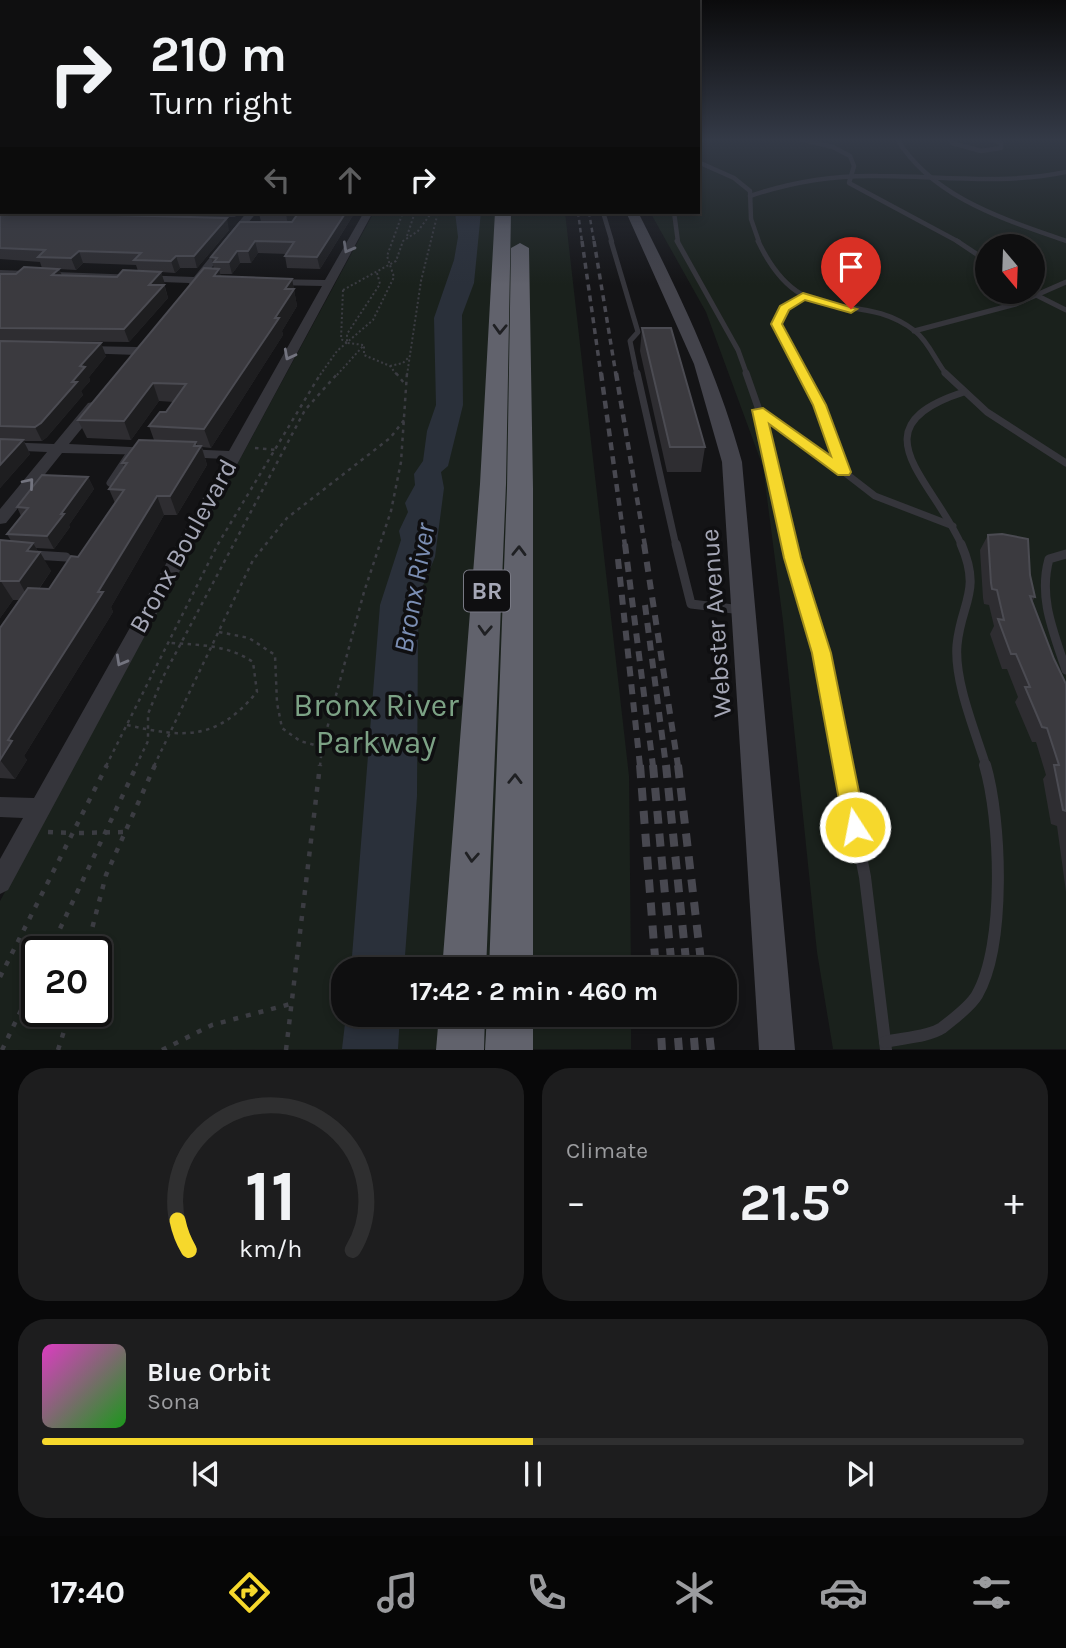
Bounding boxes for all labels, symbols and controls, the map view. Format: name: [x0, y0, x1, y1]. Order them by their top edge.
text: 210 m: [150, 26, 287, 83]
icon: right: [35, 28, 126, 119]
text: Turn right: [150, 85, 292, 122]
icon: left: [258, 161, 296, 199]
icon: ahead: [331, 161, 369, 199]
icon: right: [404, 161, 442, 199]
north arrow: [975, 234, 1045, 304]
map controls: [975, 234, 1045, 304]
pin: [821, 237, 881, 309]
one-way arrow: [343, 240, 356, 253]
icon: arrive: [832, 248, 870, 286]
one-way arrow: [492, 324, 507, 335]
one-way arrow: [284, 348, 298, 360]
street label: Bronx Boulevard: [122, 454, 244, 638]
one-way arrow: [21, 479, 33, 492]
water label: Bronx River: [386, 519, 442, 656]
street label: Webster Avenue: [694, 528, 738, 718]
one-way arrow: [512, 546, 527, 557]
road number: BR: [464, 570, 510, 612]
one-way arrow: [478, 624, 493, 635]
one-way arrow: [116, 654, 129, 667]
park label: Bronx River Parkway: [293, 687, 459, 761]
one-way arrow: [508, 773, 523, 784]
position arrow: [818, 790, 892, 864]
one-way arrow: [464, 851, 479, 862]
speed limit sign: 20: [21, 936, 112, 1027]
text: 17:42 · 2 min · 460 m: [410, 976, 658, 1007]
text: Climate: [566, 1137, 648, 1164]
text: 11: [245, 1154, 297, 1239]
text: 21.5°: [739, 1172, 851, 1233]
text: −: [566, 1180, 586, 1225]
text: +: [1004, 1180, 1024, 1225]
text: km/h: [239, 1234, 303, 1263]
text: Blue Orbit: [147, 1357, 271, 1388]
text: Sona: [147, 1388, 200, 1415]
icon: previous: [187, 1455, 225, 1493]
icon: pause: [514, 1455, 552, 1493]
icon: next: [841, 1455, 879, 1493]
icon: directions: [225, 1568, 274, 1617]
icon: music: [373, 1568, 422, 1617]
icon: phone: [522, 1568, 571, 1617]
icon: climate: [670, 1568, 719, 1617]
icon: car: [819, 1568, 868, 1617]
icon: filters: [967, 1568, 1016, 1617]
text: 17:40: [50, 1574, 125, 1611]

